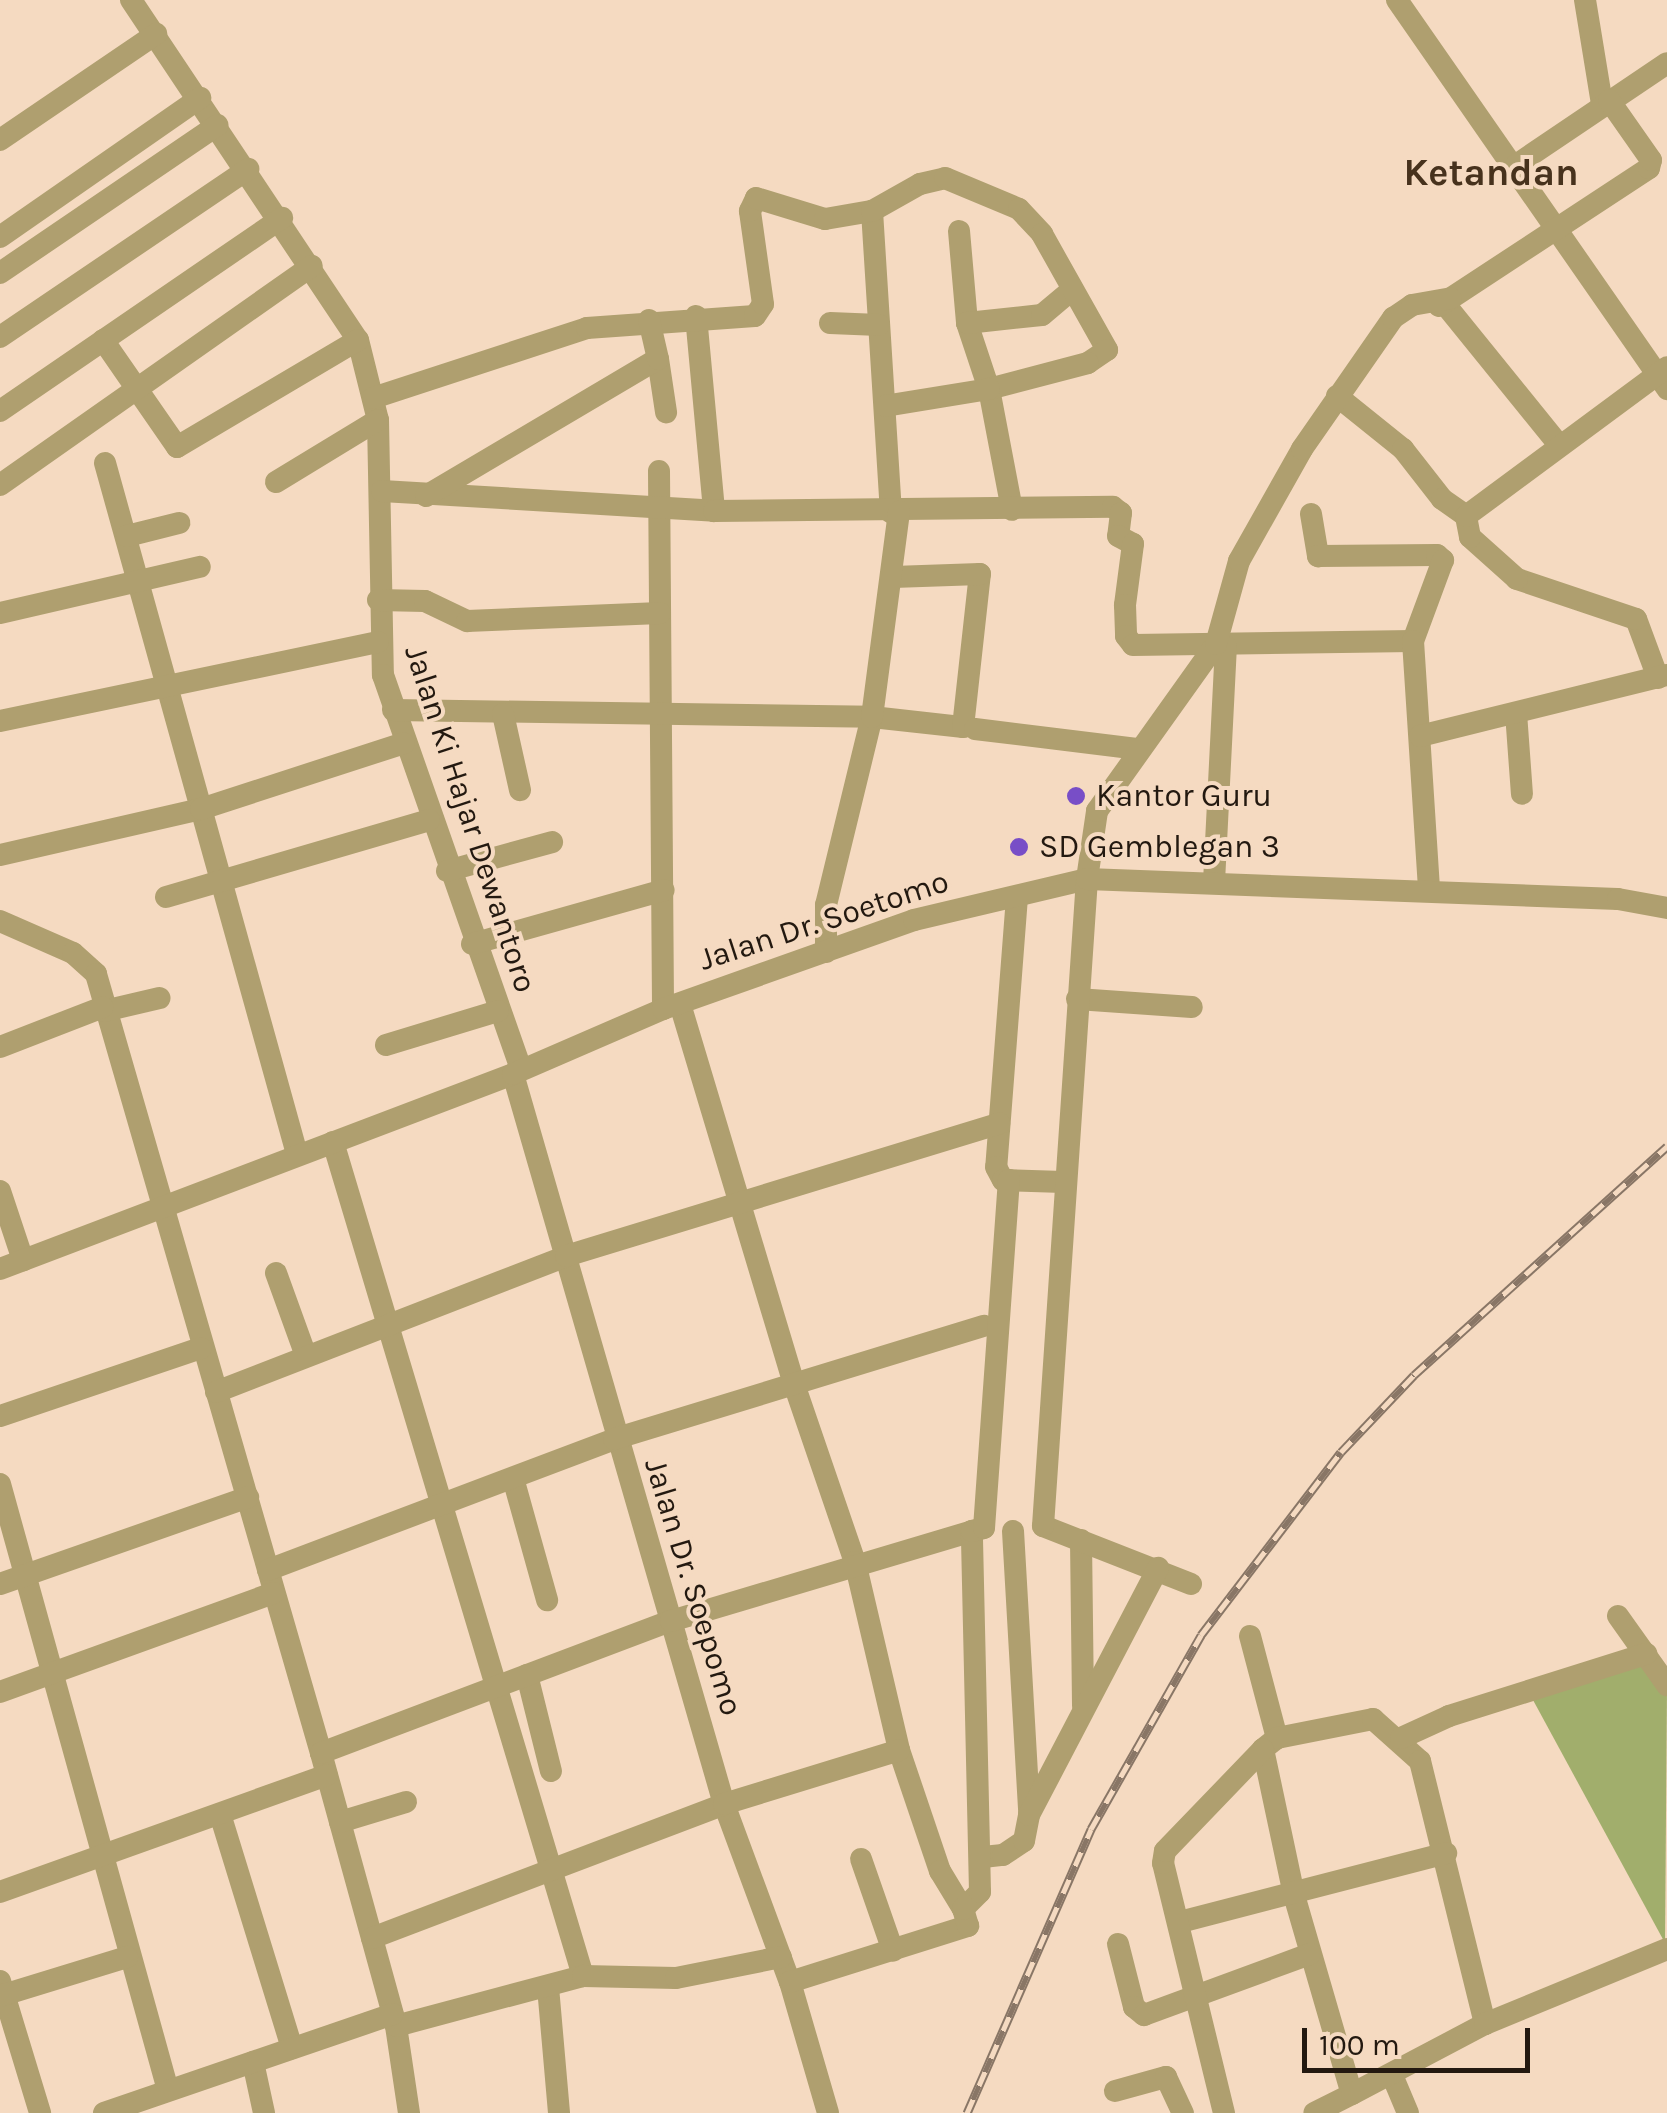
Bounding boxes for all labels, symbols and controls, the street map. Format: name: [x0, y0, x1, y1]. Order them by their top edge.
district label: Ketandan: [1403, 150, 1579, 196]
street label: Jalan Ki Hajar Dewantoro: [396, 641, 544, 997]
place label: Kantor Guru: [1096, 777, 1272, 815]
marker: Kantor Guru: [1065, 785, 1087, 807]
place label: SD Gemblegan 3: [1039, 828, 1280, 866]
marker: SD Gemblegan 3: [1008, 836, 1030, 858]
street label: Jalan Dr. Soetomo: [694, 863, 954, 979]
street label: Jalan Dr. Soepomo: [636, 1454, 750, 1720]
scale bar: [1307, 2008, 1534, 2070]
text: 100 m: [1319, 2027, 1400, 2063]

